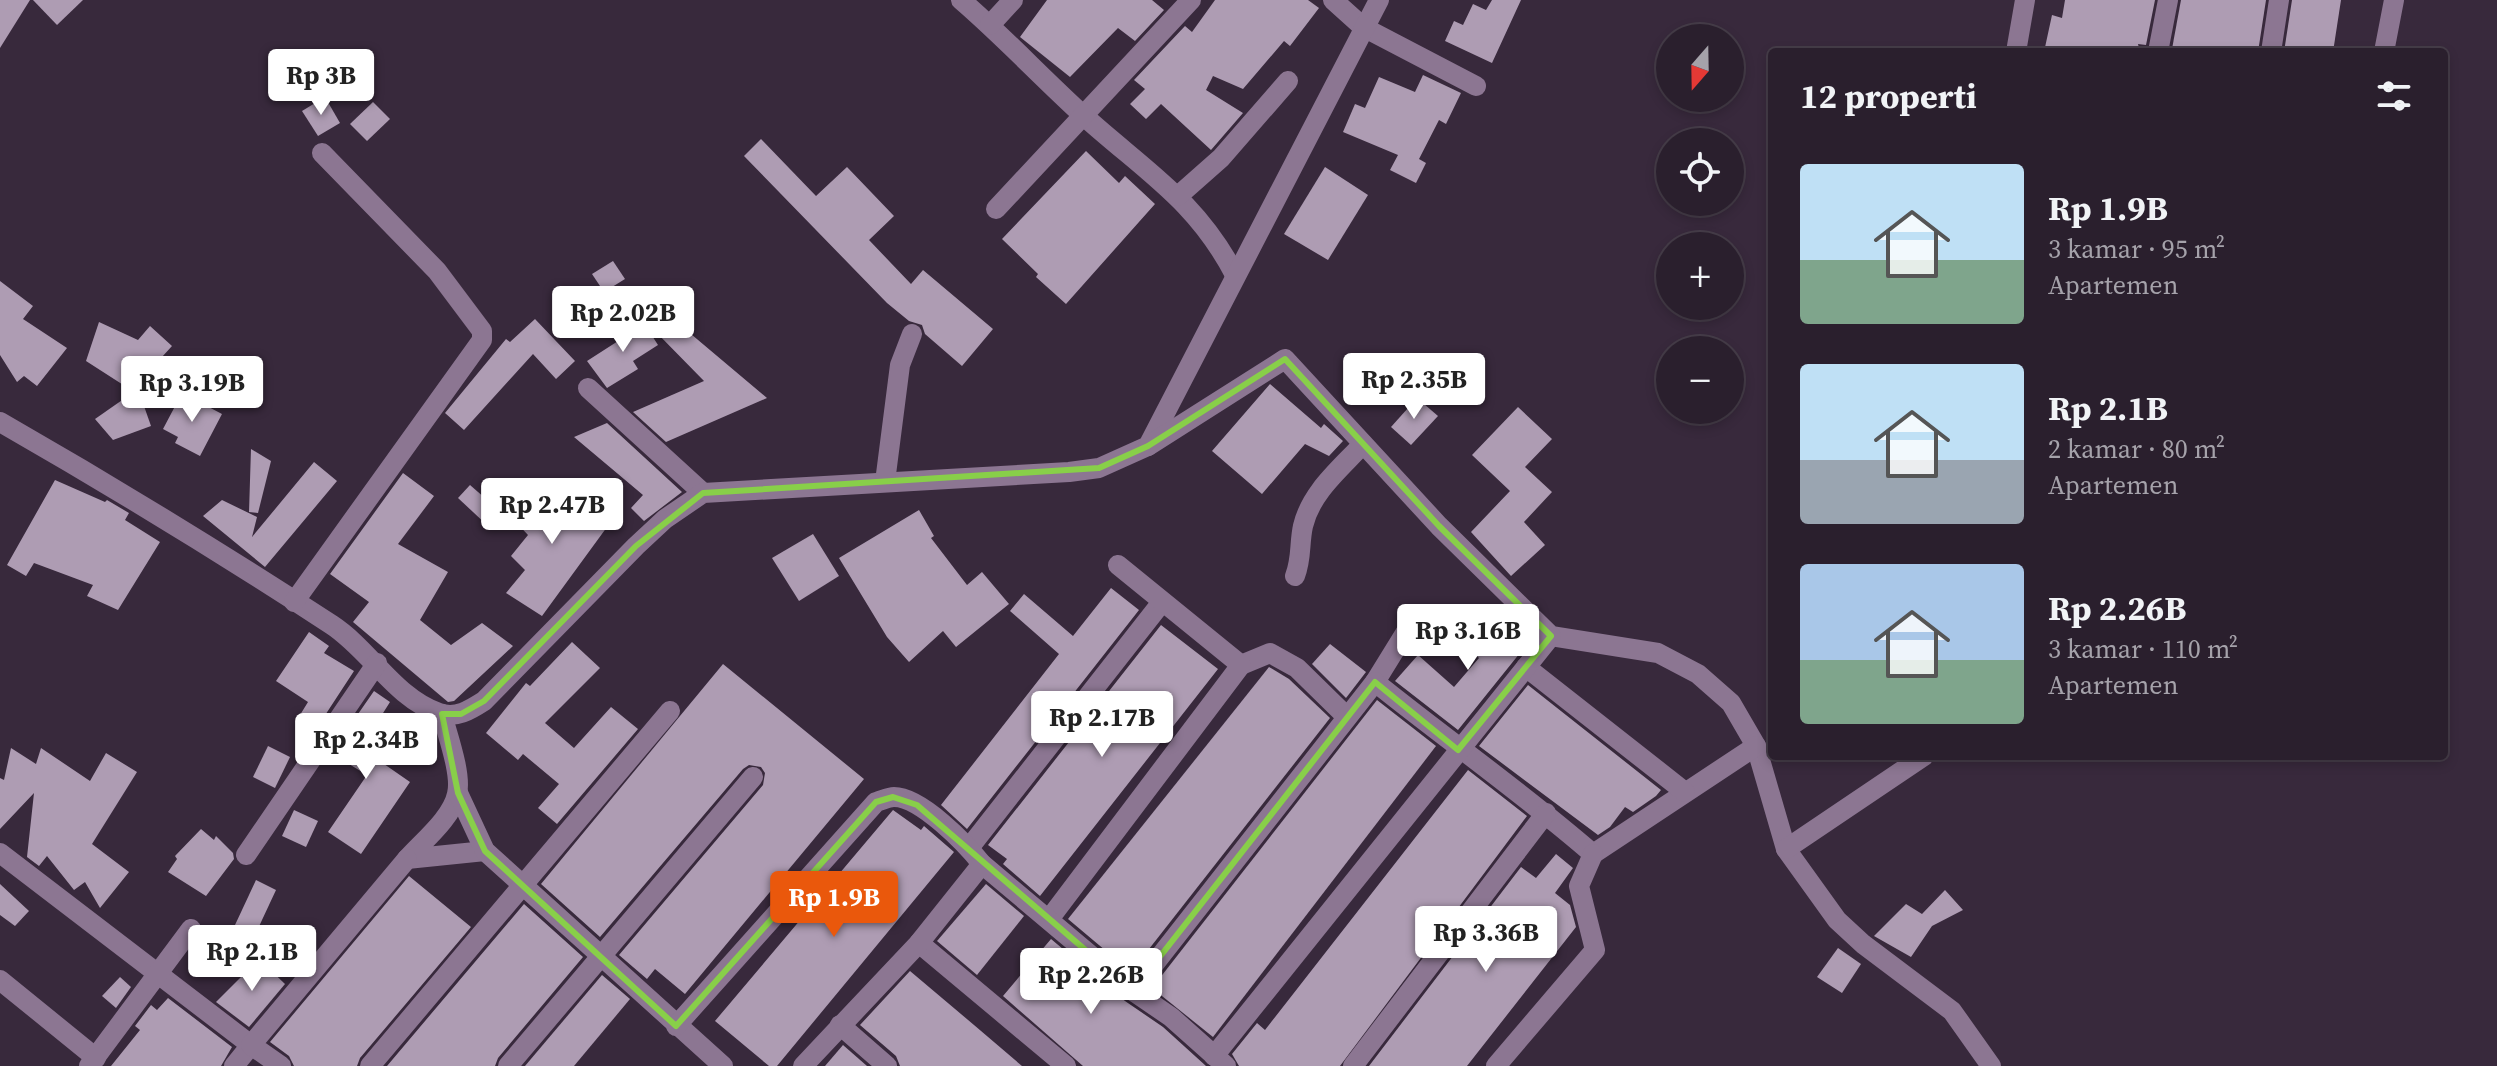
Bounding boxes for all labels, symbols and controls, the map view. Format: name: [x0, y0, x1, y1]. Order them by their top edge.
north arrow: [1656, 24, 1744, 112]
map controls: [1656, 24, 1744, 424]
pin: Rp 3B: [265, 49, 377, 117]
text: Rp 3B: [286, 57, 356, 93]
text: 12 properti: [1800, 73, 1977, 119]
icon: filters: [2372, 74, 2416, 118]
button: locate: [1656, 128, 1744, 216]
text: Rp 1.9B: [2048, 185, 2168, 231]
icon: home: [1864, 196, 1960, 292]
text: 3 kamar · 95 m²: [2048, 231, 2225, 267]
button: +: [1656, 232, 1744, 320]
text: Apartemen: [2048, 267, 2178, 303]
pin: Rp 2.02B: [540, 286, 706, 354]
text: Rp 2.02B: [570, 294, 676, 330]
button: −: [1656, 336, 1744, 424]
pin: Rp 2.35B: [1331, 353, 1497, 421]
pin: Rp 3.19B: [109, 356, 275, 424]
text: Rp 2.35B: [1361, 361, 1467, 397]
text: Rp 3.19B: [139, 364, 245, 400]
text: Rp 2.1B: [2048, 385, 2168, 431]
icon: home: [1864, 396, 1960, 492]
text: 2 kamar · 80 m²: [2048, 431, 2225, 467]
text: Apartemen: [2048, 467, 2178, 503]
pin: Rp 2.47B: [469, 478, 635, 546]
text: Rp 2.47B: [499, 486, 605, 522]
text: Rp 2.26B: [2048, 585, 2186, 631]
icon: home: [1864, 596, 1960, 692]
pin: Rp 3.16B: [1385, 604, 1551, 672]
text: Rp 3.16B: [1415, 612, 1521, 648]
text: 3 kamar · 110 m²: [2048, 631, 2238, 667]
text: Apartemen: [2048, 667, 2178, 703]
pin: Rp 2.17B: [1019, 691, 1185, 759]
text: Rp 2.17B: [1049, 699, 1155, 735]
pin: Rp 2.34B: [283, 713, 449, 781]
text: Rp 2.34B: [313, 721, 419, 757]
pin: Rp 1.9B: [760, 871, 908, 939]
text: Rp 1.9B: [788, 879, 880, 915]
pin: Rp 3.36B: [1403, 906, 1569, 974]
text: Rp 3.36B: [1433, 914, 1539, 950]
pin: Rp 2.1B: [178, 925, 326, 993]
text: Rp 2.1B: [206, 933, 298, 969]
pin: Rp 2.26B: [1008, 948, 1174, 1016]
text: Rp 2.26B: [1038, 956, 1144, 992]

